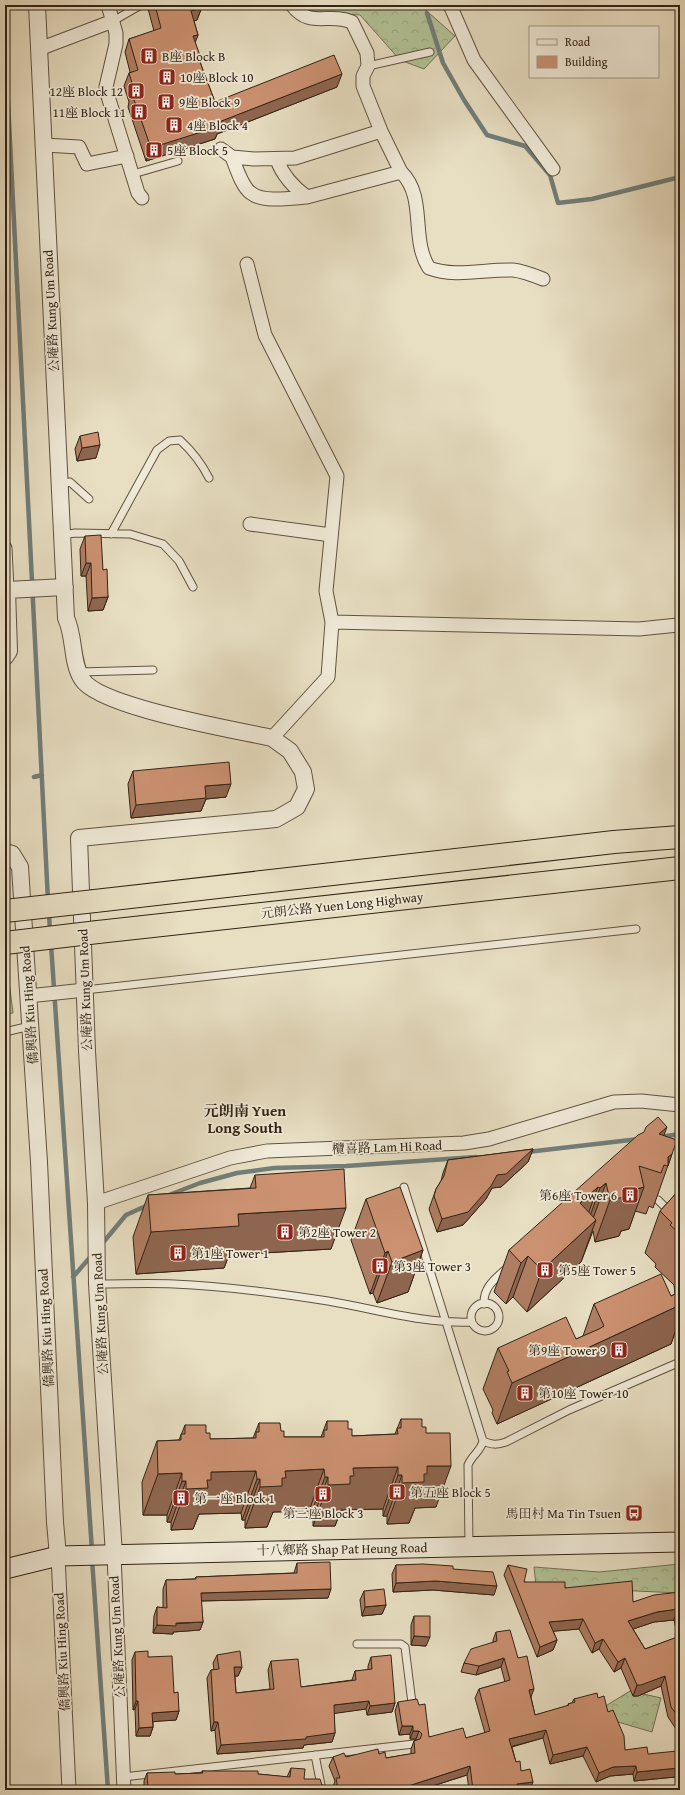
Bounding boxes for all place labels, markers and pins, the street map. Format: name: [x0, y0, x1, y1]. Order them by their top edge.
building icon: B座 Block B: [139, 46, 159, 66]
place label: B座 Block B: [162, 47, 225, 66]
building icon: 10座 Block 10: [157, 67, 177, 87]
place label: 10座 Block 10: [180, 68, 254, 87]
building icon: 12座 Block 12: [126, 81, 146, 101]
place label: 12座 Block 12: [49, 82, 123, 101]
building icon: 9座 Block 9: [156, 92, 176, 112]
place label: 9座 Block 9: [179, 93, 240, 112]
building icon: 11座 Block 11: [129, 102, 149, 122]
place label: 11座 Block 11: [52, 103, 126, 122]
building icon: 4座 Block 4: [164, 115, 184, 135]
place label: 4座 Block 4: [187, 116, 248, 135]
building icon: 5座 Block 5: [144, 140, 164, 160]
place label: 5座 Block 5: [167, 141, 228, 160]
building icon: 第6座 Tower 6: [620, 1185, 640, 1205]
place label: 第6座 Tower 6: [539, 1186, 617, 1205]
building icon: 第2座 Tower 2: [275, 1222, 295, 1242]
place label: 第2座 Tower 2: [298, 1223, 376, 1242]
building icon: 第1座 Tower 1: [168, 1243, 188, 1263]
place label: 第1座 Tower 1: [191, 1244, 269, 1263]
building icon: 第3座 Tower 3: [370, 1256, 390, 1276]
place label: 第3座 Tower 3: [393, 1257, 471, 1276]
building icon: 第5座 Tower 5: [535, 1260, 555, 1280]
place label: 第5座 Tower 5: [558, 1261, 636, 1280]
building icon: 第9座 Tower 9: [609, 1340, 629, 1360]
place label: 第9座 Tower 9: [528, 1341, 606, 1360]
building icon: 第10座 Tower 10: [515, 1383, 535, 1403]
place label: 第10座 Tower 10: [538, 1384, 628, 1403]
building icon: 第五座 Block 5: [387, 1482, 407, 1502]
place label: 第五座 Block 5: [410, 1483, 491, 1502]
building icon: 第三座 Block 3: [313, 1484, 333, 1504]
building icon: 第一座 Block 1: [171, 1488, 191, 1508]
place label: 第一座 Block 1: [194, 1489, 275, 1508]
bus stop icon: 馬田村 Ma Tin Tsuen: [624, 1503, 644, 1523]
place label: 第三座 Block 3: [283, 1504, 363, 1523]
place label: 馬田村 Ma Tin Tsuen: [505, 1504, 622, 1523]

